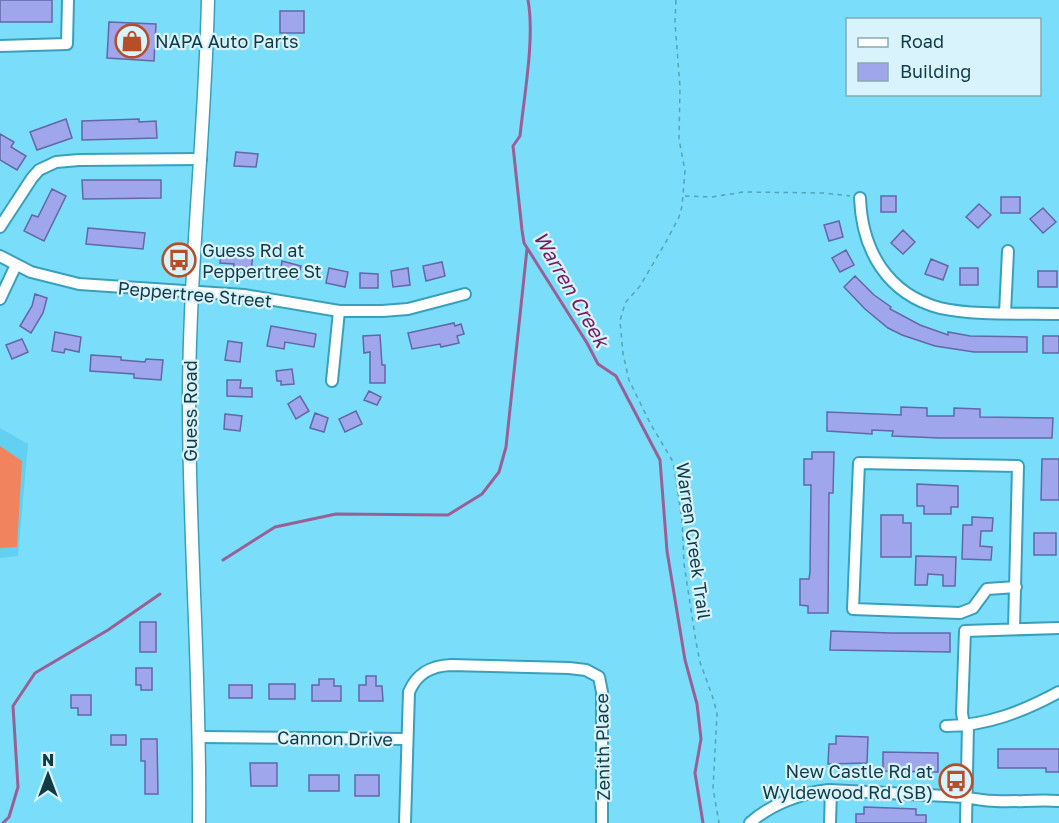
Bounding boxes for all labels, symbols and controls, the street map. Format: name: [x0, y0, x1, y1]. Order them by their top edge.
legend: [846, 18, 1041, 96]
shop icon: NAPA Auto Parts: [114, 23, 150, 59]
place label: NAPA Auto Parts: [155, 30, 299, 52]
text: Road: [900, 30, 944, 52]
text: Building: [900, 60, 971, 82]
water label: Warren Creek: [529, 227, 616, 353]
place label: Guess Rd at Peppertree St: [202, 239, 322, 282]
bus stop icon: Guess Rd at Peppertree St: [161, 242, 197, 278]
street label: Peppertree Street: [117, 276, 273, 312]
street label: Guess Road: [179, 360, 201, 462]
street label: Warren Creek Trail: [672, 461, 716, 621]
street label: Zenith Place: [590, 693, 614, 801]
street label: Cannon Drive: [277, 726, 393, 750]
north arrow: [18, 745, 78, 805]
text: N: [42, 750, 54, 770]
place label: New Castle Rd at Wyldewood Rd (SB): [762, 760, 933, 803]
bus stop icon: New Castle Rd at Wyldewood Rd (SB): [938, 763, 974, 799]

